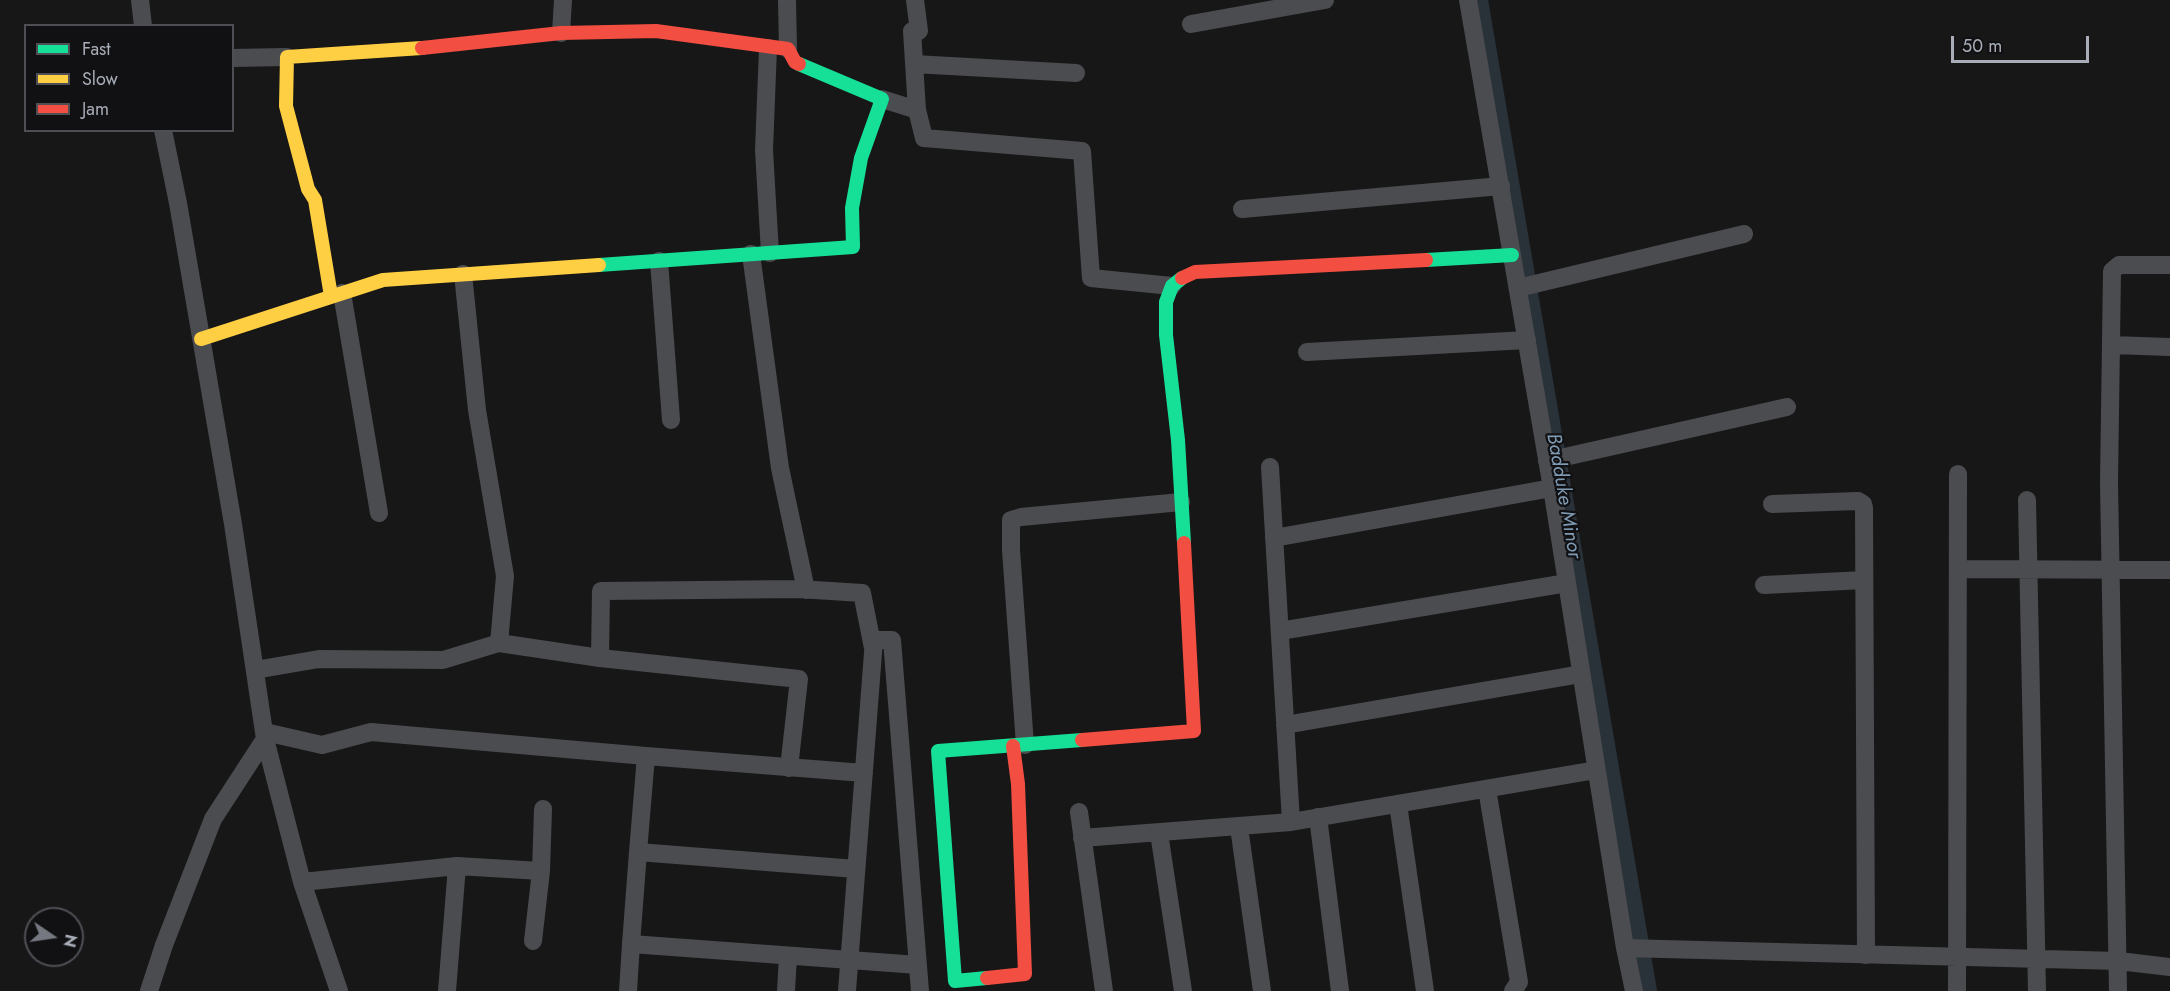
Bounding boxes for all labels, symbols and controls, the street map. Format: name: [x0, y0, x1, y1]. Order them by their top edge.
legend: [24, 24, 234, 132]
scale bar: [1954, 24, 2092, 62]
text: 50 m: [1962, 33, 2002, 59]
text: Fast: [82, 36, 111, 62]
text: Slow: [82, 66, 118, 92]
text: Jam: [82, 96, 109, 122]
water label: Badduke Minor: [1540, 432, 1586, 560]
north arrow: [24, 907, 84, 967]
text: N: [57, 932, 83, 949]

